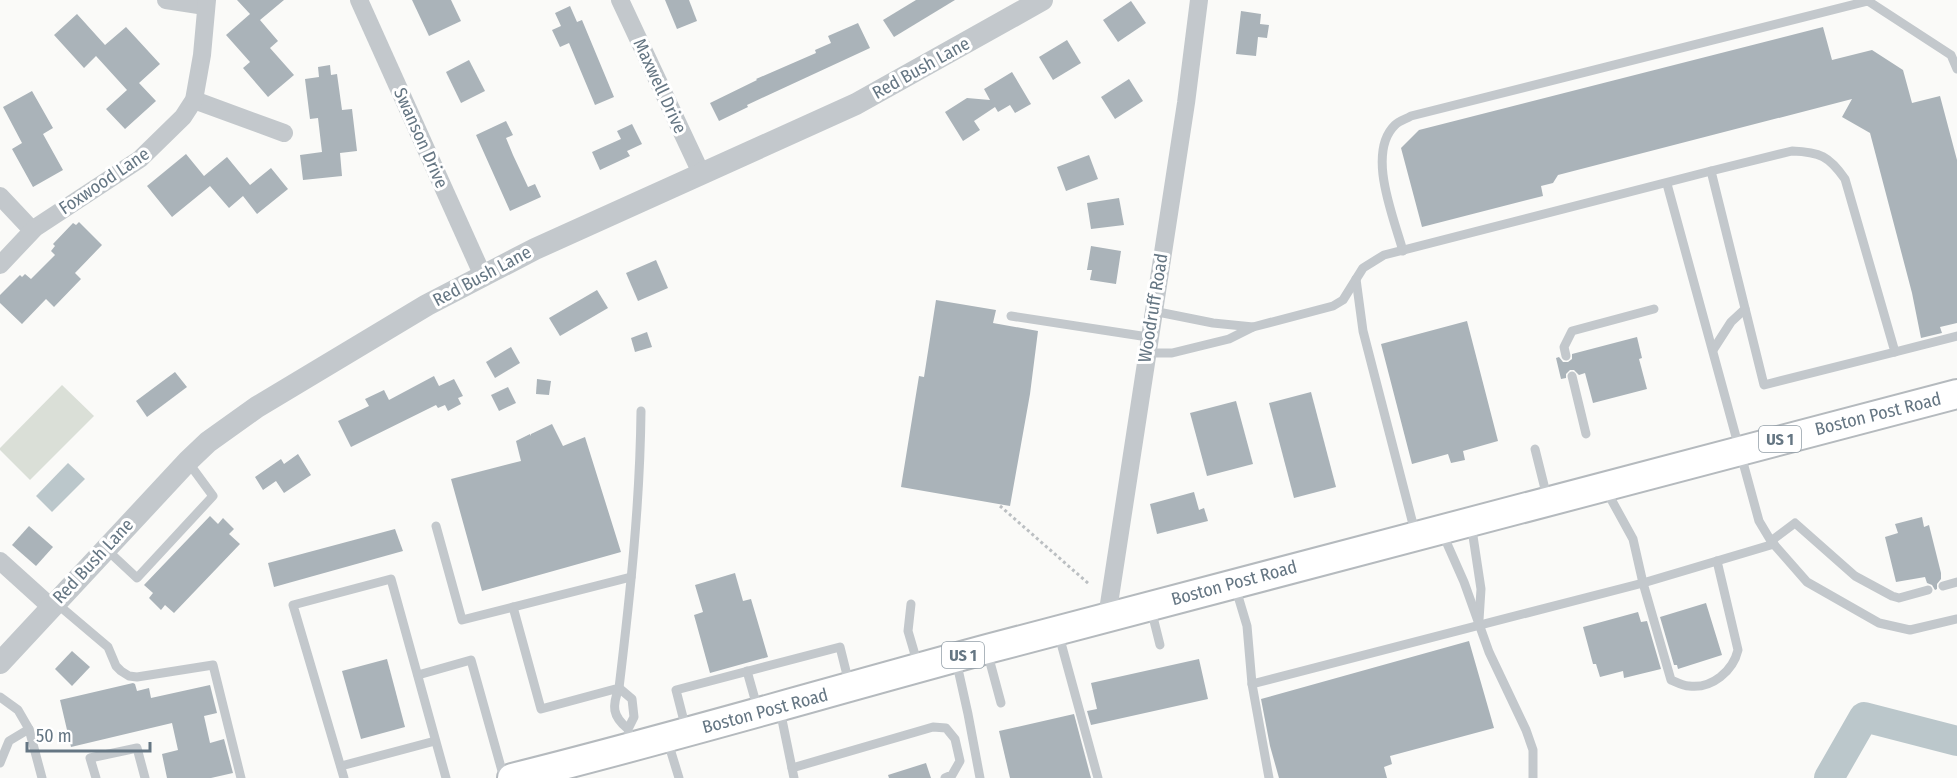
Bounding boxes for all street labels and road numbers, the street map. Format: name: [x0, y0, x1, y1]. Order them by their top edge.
street label: Red Bush Lane: [868, 32, 974, 104]
street label: Maxwell Drive: [628, 35, 692, 137]
street label: Swanson Drive: [389, 84, 453, 192]
street label: Foxwood Lane: [55, 143, 153, 219]
street label: Red Bush Lane: [429, 241, 535, 311]
street label: Woodruff Road: [1134, 252, 1172, 364]
street label: Boston Post Road: [1813, 388, 1943, 440]
road number: US 1: [1759, 426, 1801, 452]
street label: Red Bush Lane: [48, 514, 138, 608]
street label: Boston Post Road: [1169, 556, 1299, 610]
road number: US 1: [942, 642, 984, 668]
street label: Boston Post Road: [700, 684, 830, 738]

